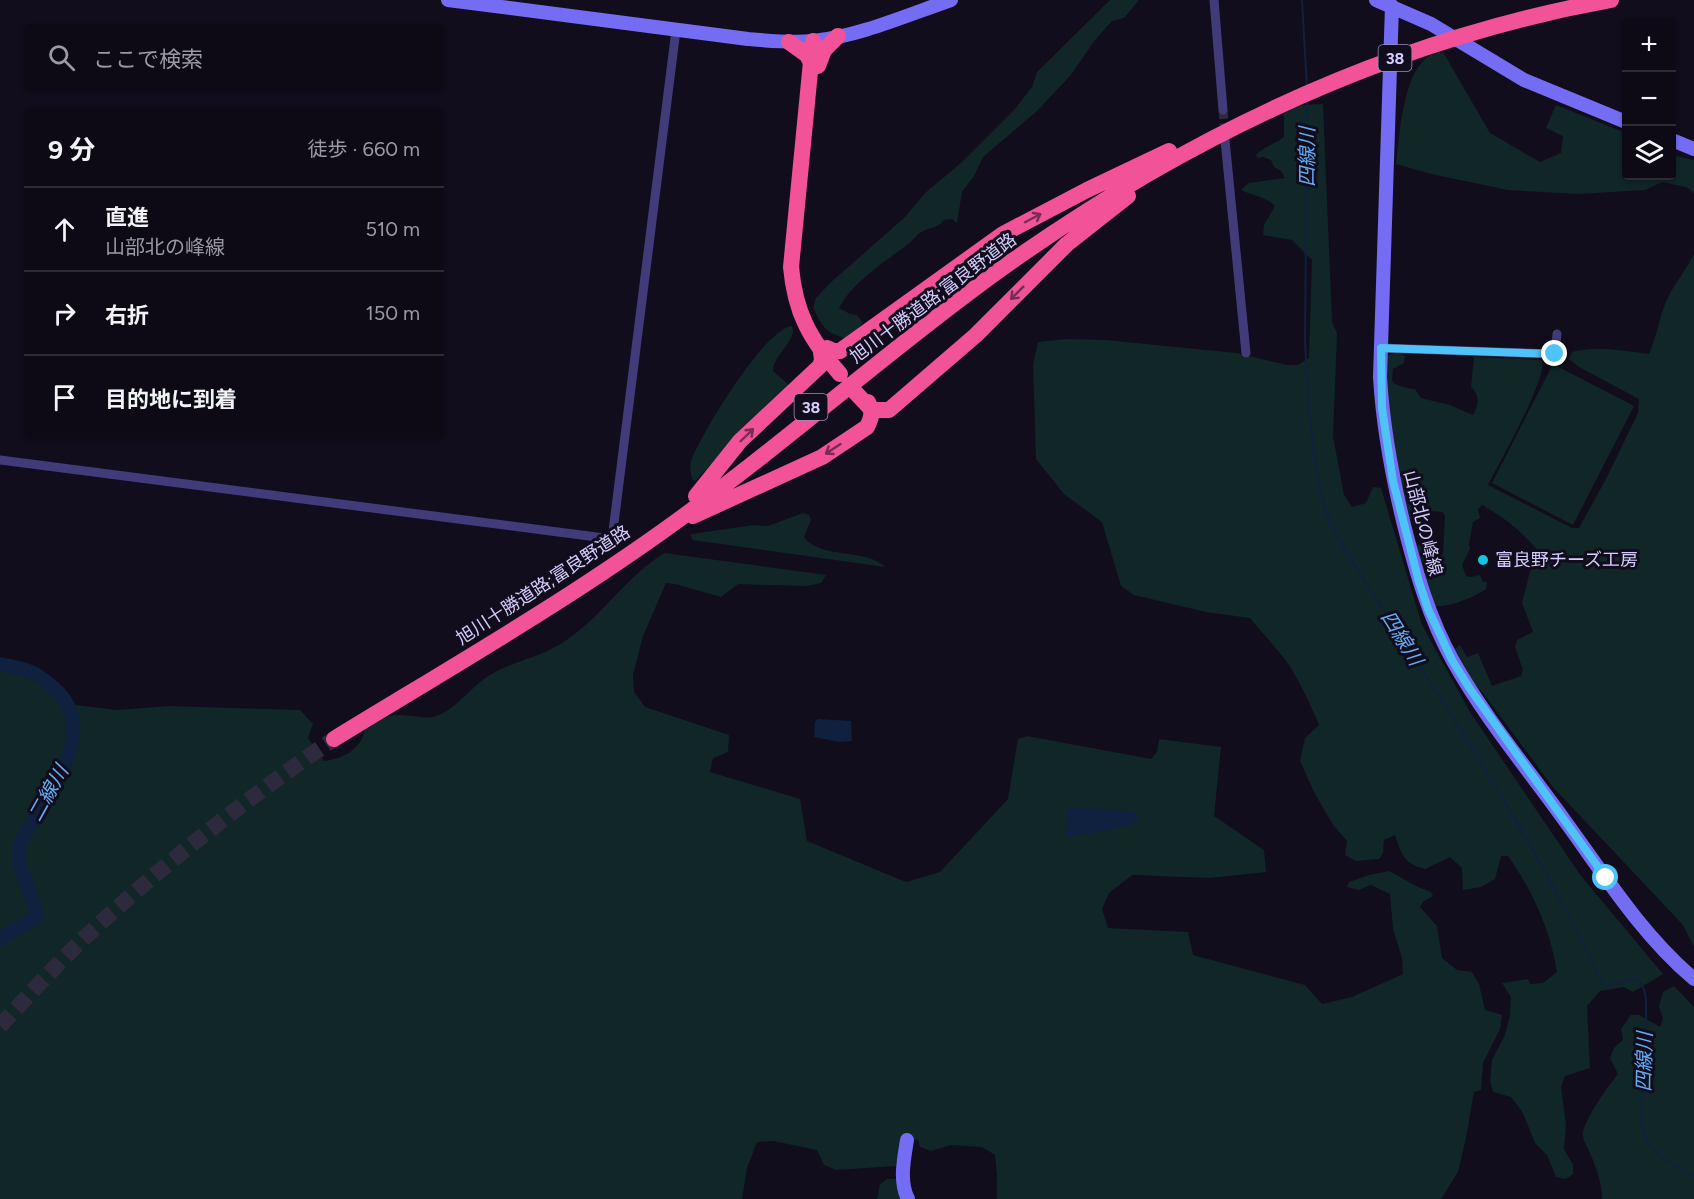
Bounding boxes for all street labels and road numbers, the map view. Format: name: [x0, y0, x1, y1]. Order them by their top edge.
road number: 38: [1378, 45, 1412, 71]
street label: 旭川十勝道路;富良野道路: [845, 228, 1021, 368]
road number: 38: [794, 394, 828, 420]
street label: 山部北の峰線: [1399, 468, 1447, 578]
street label: 旭川十勝道路;富良野道路: [452, 521, 634, 649]

